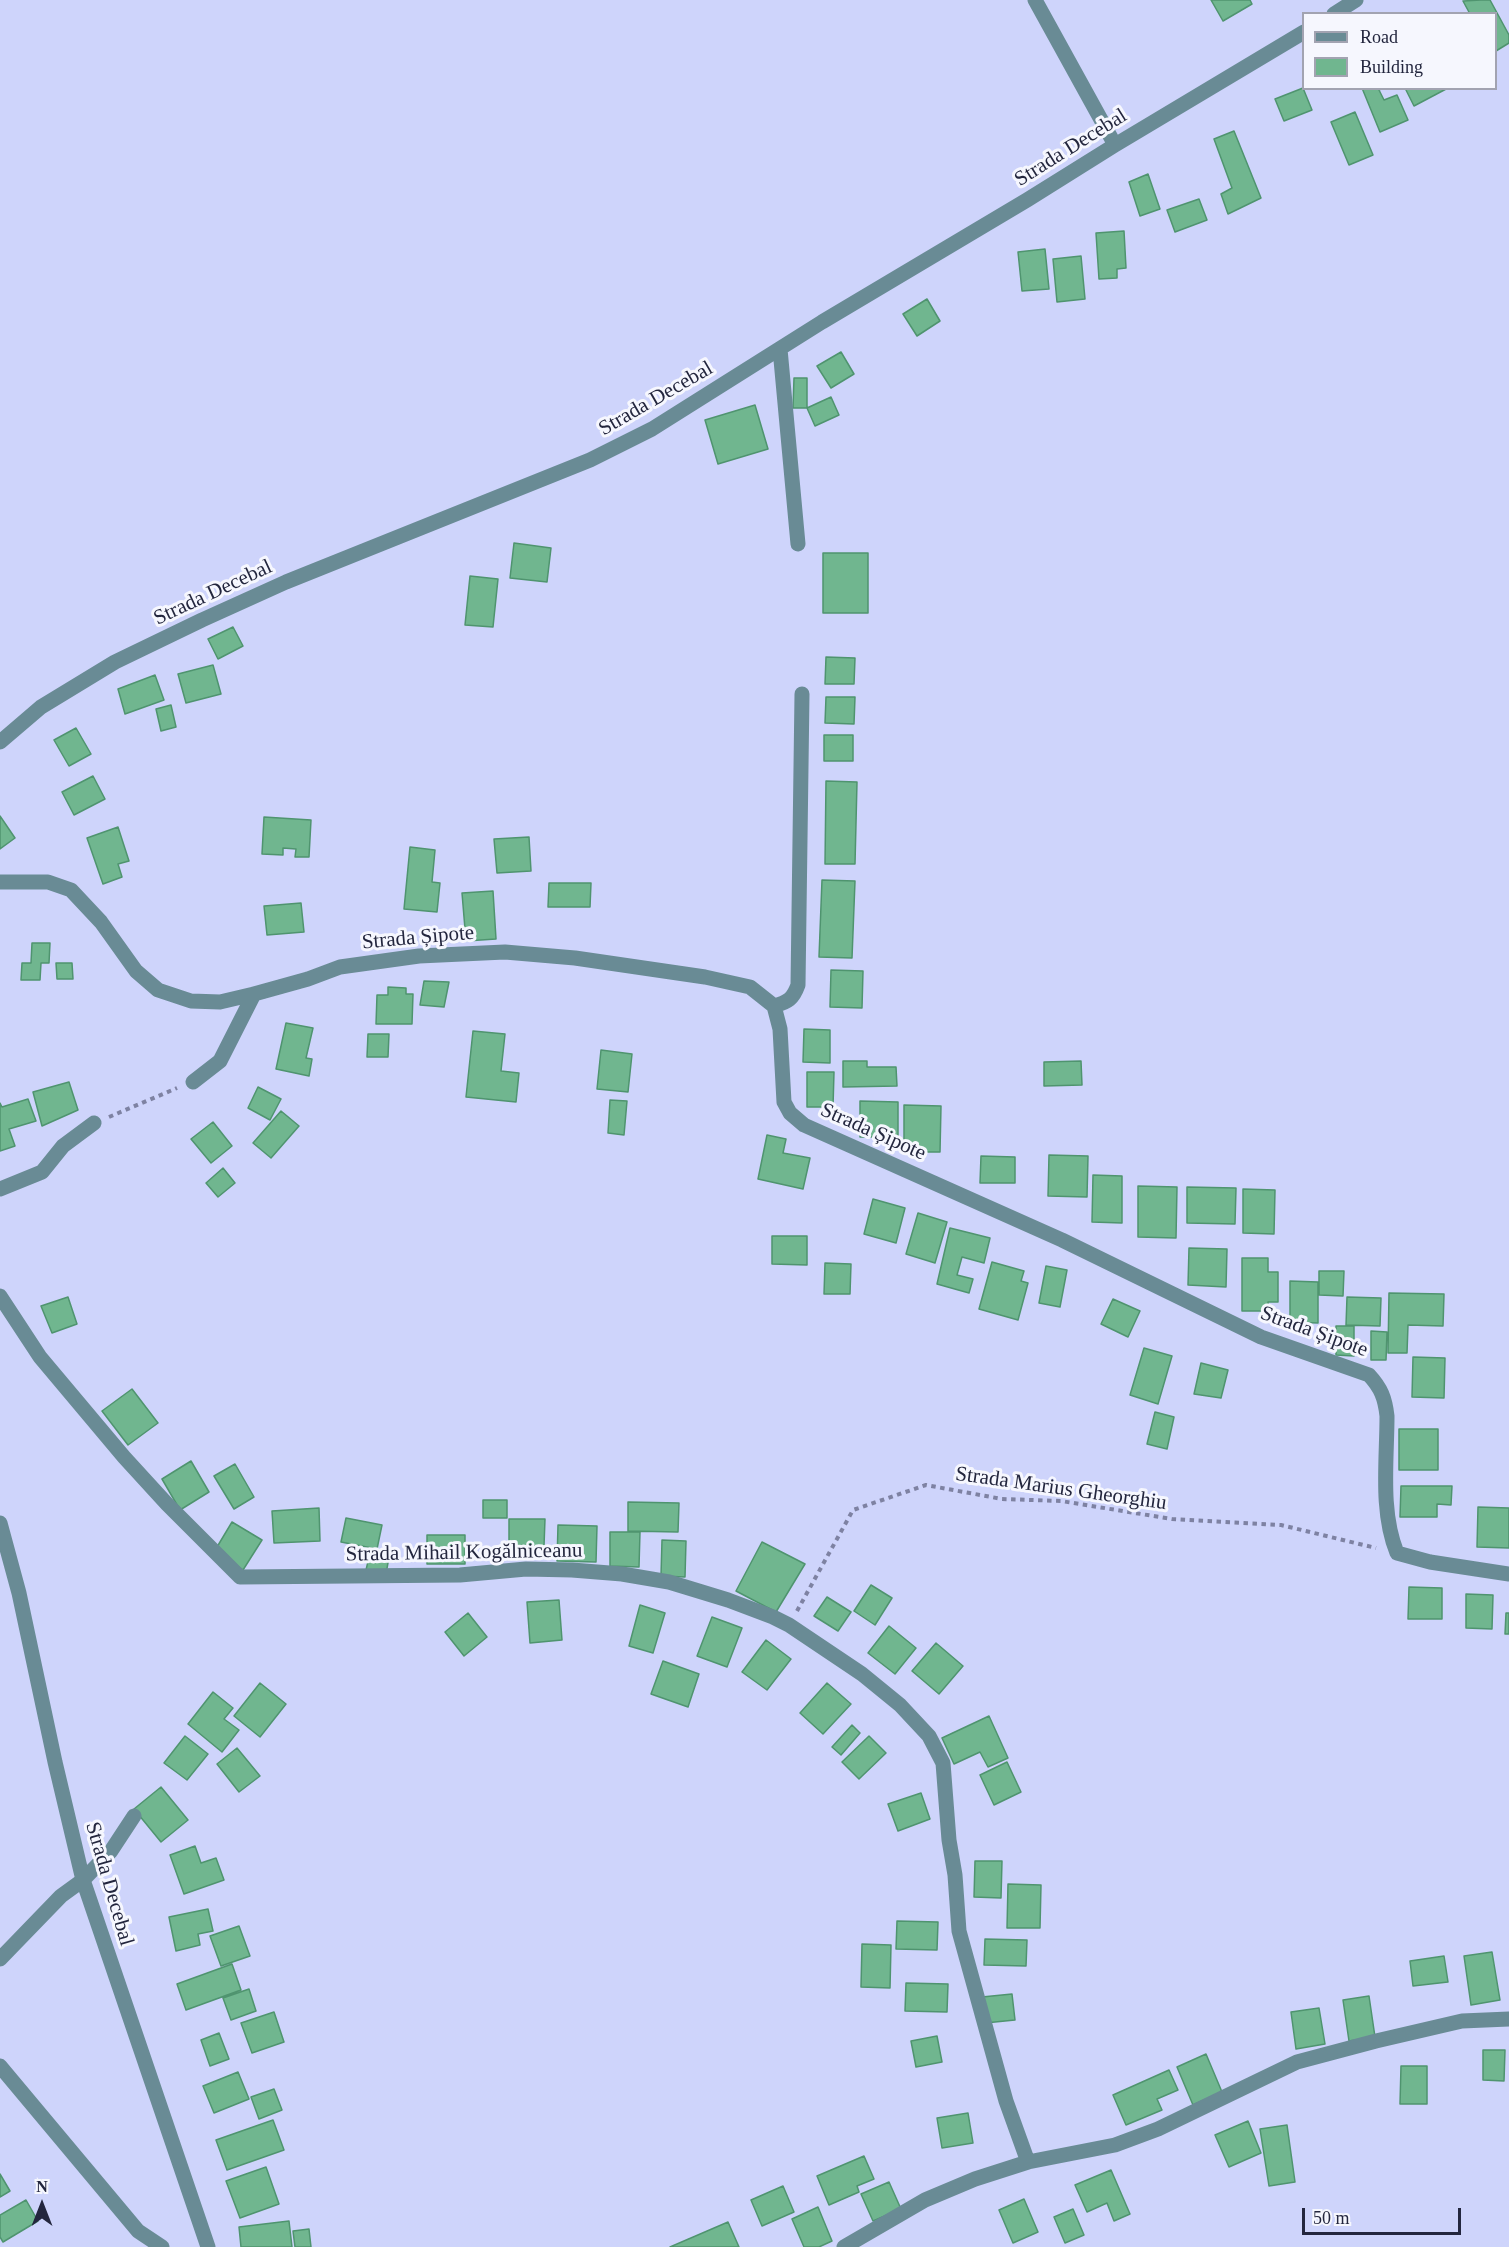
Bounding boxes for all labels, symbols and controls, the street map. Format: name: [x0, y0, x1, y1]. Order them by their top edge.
legend: [1302, 12, 1497, 90]
text: Road: [1360, 27, 1398, 47]
text: Building: [1360, 57, 1423, 77]
street label: Strada Decebal: [1010, 103, 1132, 193]
street label: Strada Decebal: [594, 356, 718, 442]
street label: Strada Decebal: [150, 555, 276, 631]
street label: Strada Șipote: [361, 921, 475, 955]
street label: Strada Șipote: [816, 1098, 930, 1166]
street label: Strada Șipote: [1257, 1301, 1371, 1363]
street label: Strada Marius Gheorghiu: [954, 1462, 1168, 1516]
street label: Strada Mihail Kogălniceanu: [345, 1538, 583, 1568]
street label: Strada Decebal: [79, 1819, 139, 1949]
north arrow: [12, 2175, 72, 2235]
text: N: [36, 2178, 48, 2195]
scale bar: [1305, 2196, 1464, 2234]
text: 50 m: [1313, 2208, 1350, 2228]

